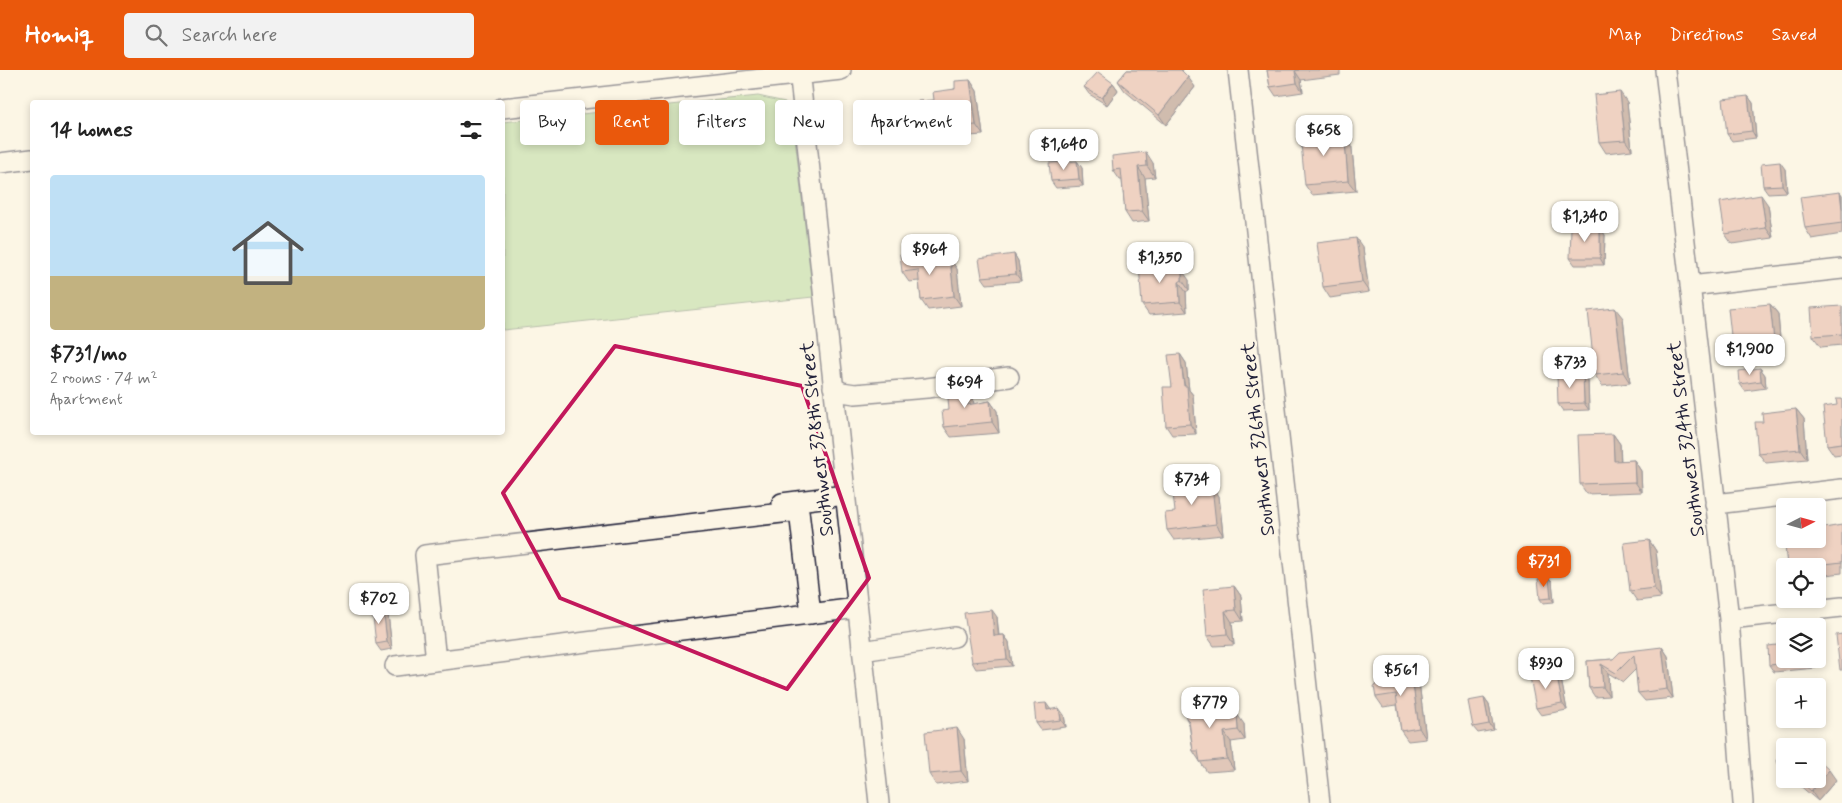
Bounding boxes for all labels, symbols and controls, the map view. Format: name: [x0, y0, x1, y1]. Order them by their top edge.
search box: [124, 13, 474, 58]
text: Homiq: [25, 20, 94, 51]
icon: search: [142, 21, 170, 49]
text: Search here: [182, 23, 277, 48]
text: Map: [1609, 23, 1642, 47]
text: Directions: [1670, 23, 1744, 47]
text: Saved: [1772, 23, 1817, 47]
chip: Buy: [520, 100, 585, 145]
chip: Rent: [595, 100, 669, 145]
chip: Filters: [679, 100, 765, 145]
chip: New: [775, 100, 843, 145]
chip: Apartment: [853, 100, 971, 145]
pin: $658: [1294, 114, 1354, 157]
text: 14 homes: [50, 116, 133, 144]
icon: filters: [457, 116, 485, 144]
text: $658: [1307, 120, 1341, 141]
pin: $1,640: [1023, 128, 1105, 171]
text: $1,640: [1040, 134, 1088, 155]
pin: $1,340: [1544, 200, 1626, 243]
text: $1,340: [1562, 206, 1608, 227]
icon: home: [223, 208, 313, 298]
pin: $964: [900, 234, 960, 276]
text: $964: [912, 239, 948, 260]
pin: $1,350: [1119, 242, 1201, 284]
text: $1,350: [1138, 247, 1182, 268]
pin: $1,900: [1709, 334, 1791, 376]
street label: Southwest 324th Street: [1661, 339, 1712, 538]
text: $1,900: [1726, 339, 1774, 360]
text: $731/mo: [50, 340, 127, 368]
street label: Southwest 328th Street: [794, 340, 841, 538]
street label: Southwest 326th Street: [1235, 340, 1282, 537]
pin: $733: [1540, 346, 1600, 389]
text: $733: [1554, 352, 1586, 373]
pin: $694: [935, 366, 995, 409]
text: 2 rooms · 74 m²: [50, 368, 158, 389]
text: $694: [947, 372, 983, 393]
text: Apartment: [50, 389, 123, 410]
pin: $734: [1162, 464, 1222, 506]
text: $734: [1174, 469, 1210, 490]
north arrow: [1776, 498, 1826, 548]
map controls: [1776, 498, 1826, 788]
pin: $731: [1514, 546, 1574, 588]
text: $731: [1528, 551, 1560, 572]
button: locate: [1776, 558, 1826, 608]
pin: $702: [349, 582, 409, 625]
text: $702: [360, 588, 398, 609]
button: layers: [1776, 618, 1826, 668]
pin: $930: [1516, 648, 1576, 690]
text: $930: [1529, 653, 1563, 674]
pin: $561: [1371, 654, 1431, 697]
text: $561: [1384, 660, 1418, 681]
button: +: [1776, 678, 1826, 728]
pin: $779: [1180, 686, 1240, 729]
text: $779: [1192, 692, 1228, 713]
button: −: [1776, 738, 1826, 788]

